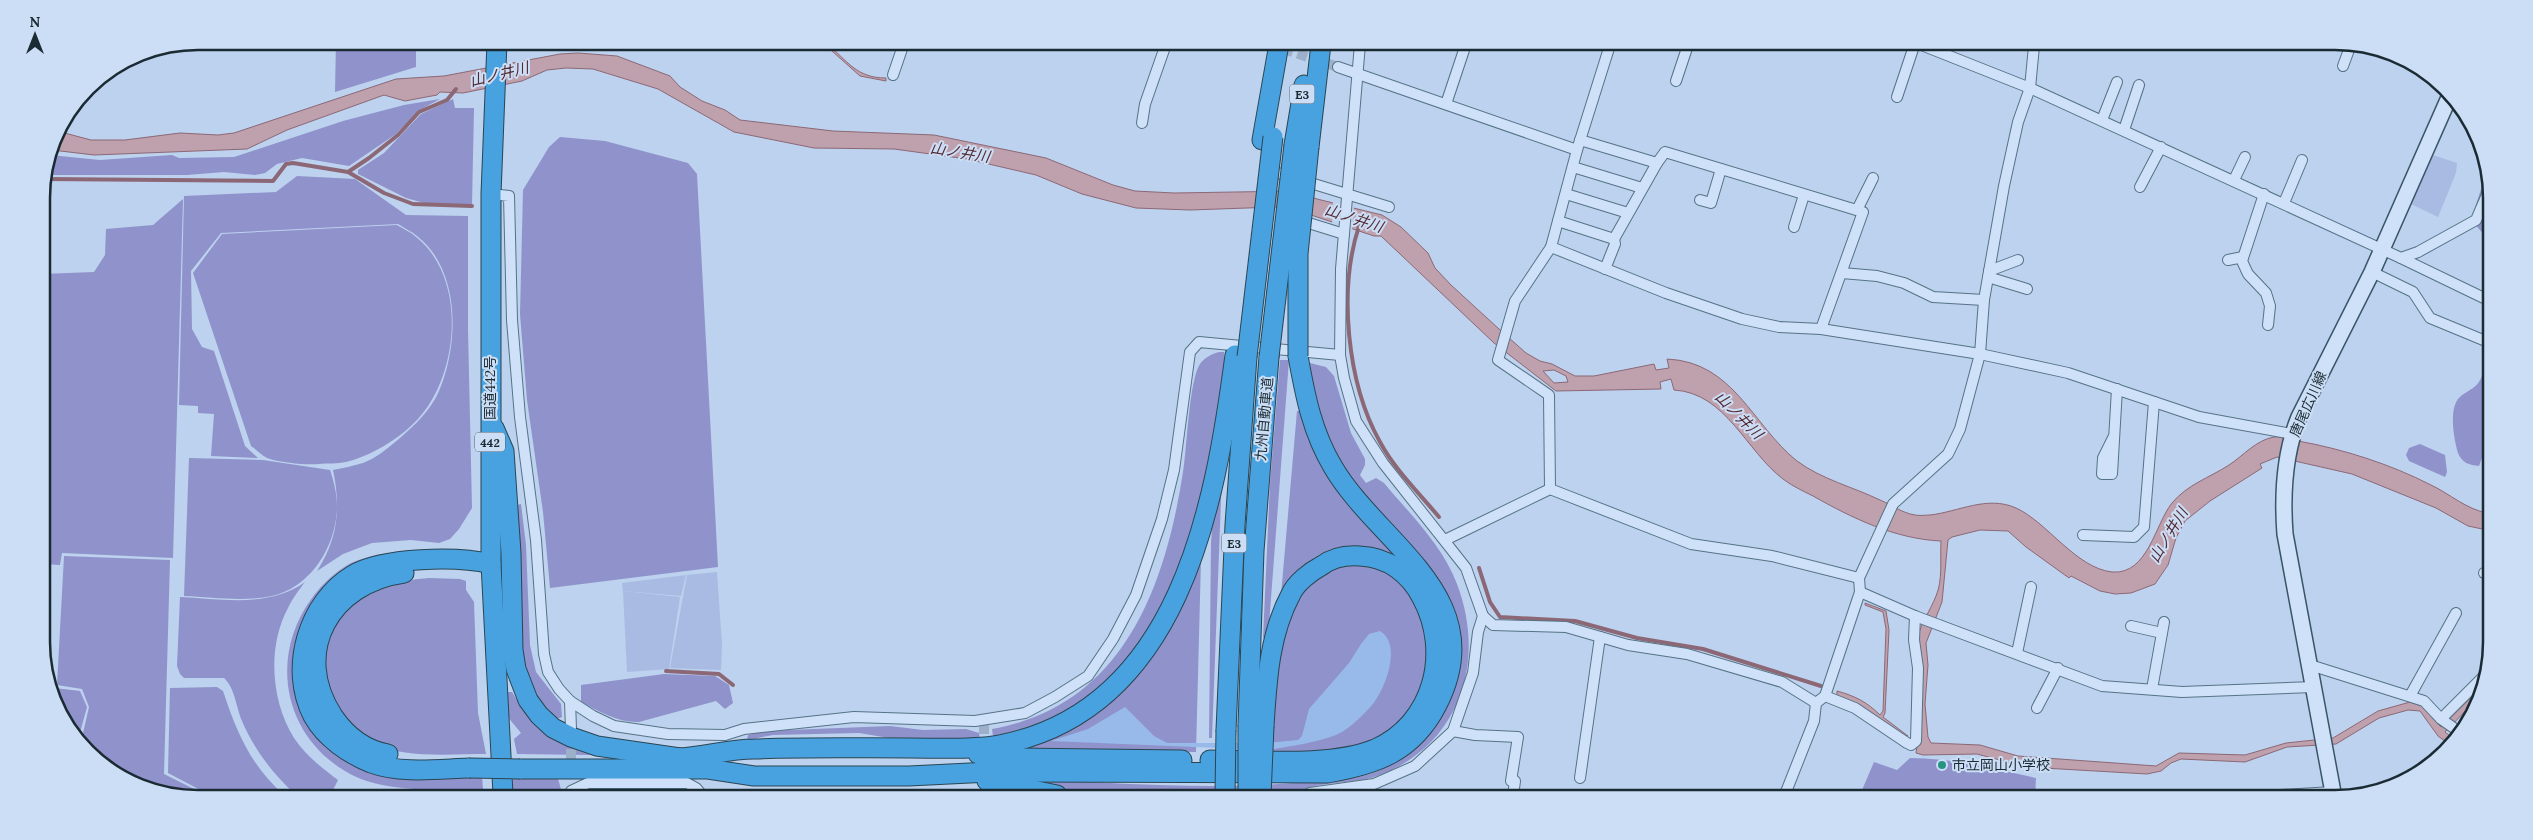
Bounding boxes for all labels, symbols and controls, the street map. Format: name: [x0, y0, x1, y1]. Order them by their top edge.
north arrow: [10, 10, 60, 60]
text: N: [30, 13, 41, 31]
water label: 山ノ井川: [468, 57, 532, 90]
road number: E3: [1290, 85, 1314, 104]
water label: 山ノ井川: [929, 138, 993, 166]
water label: 山ノ井川: [1323, 200, 1387, 237]
street label: 国道442号: [481, 356, 499, 420]
street label: 唐尾広川線: [2286, 368, 2330, 440]
street label: 九州自動車道: [1251, 376, 1277, 462]
water label: 山ノ井川: [1711, 387, 1768, 444]
road number: 442: [475, 432, 505, 452]
water label: 山ノ井川: [2144, 503, 2193, 566]
road number: E3: [1222, 534, 1246, 552]
place label: 市立岡山小学校: [1952, 756, 2050, 774]
marker: 市立岡山小学校: [1936, 759, 1948, 771]

